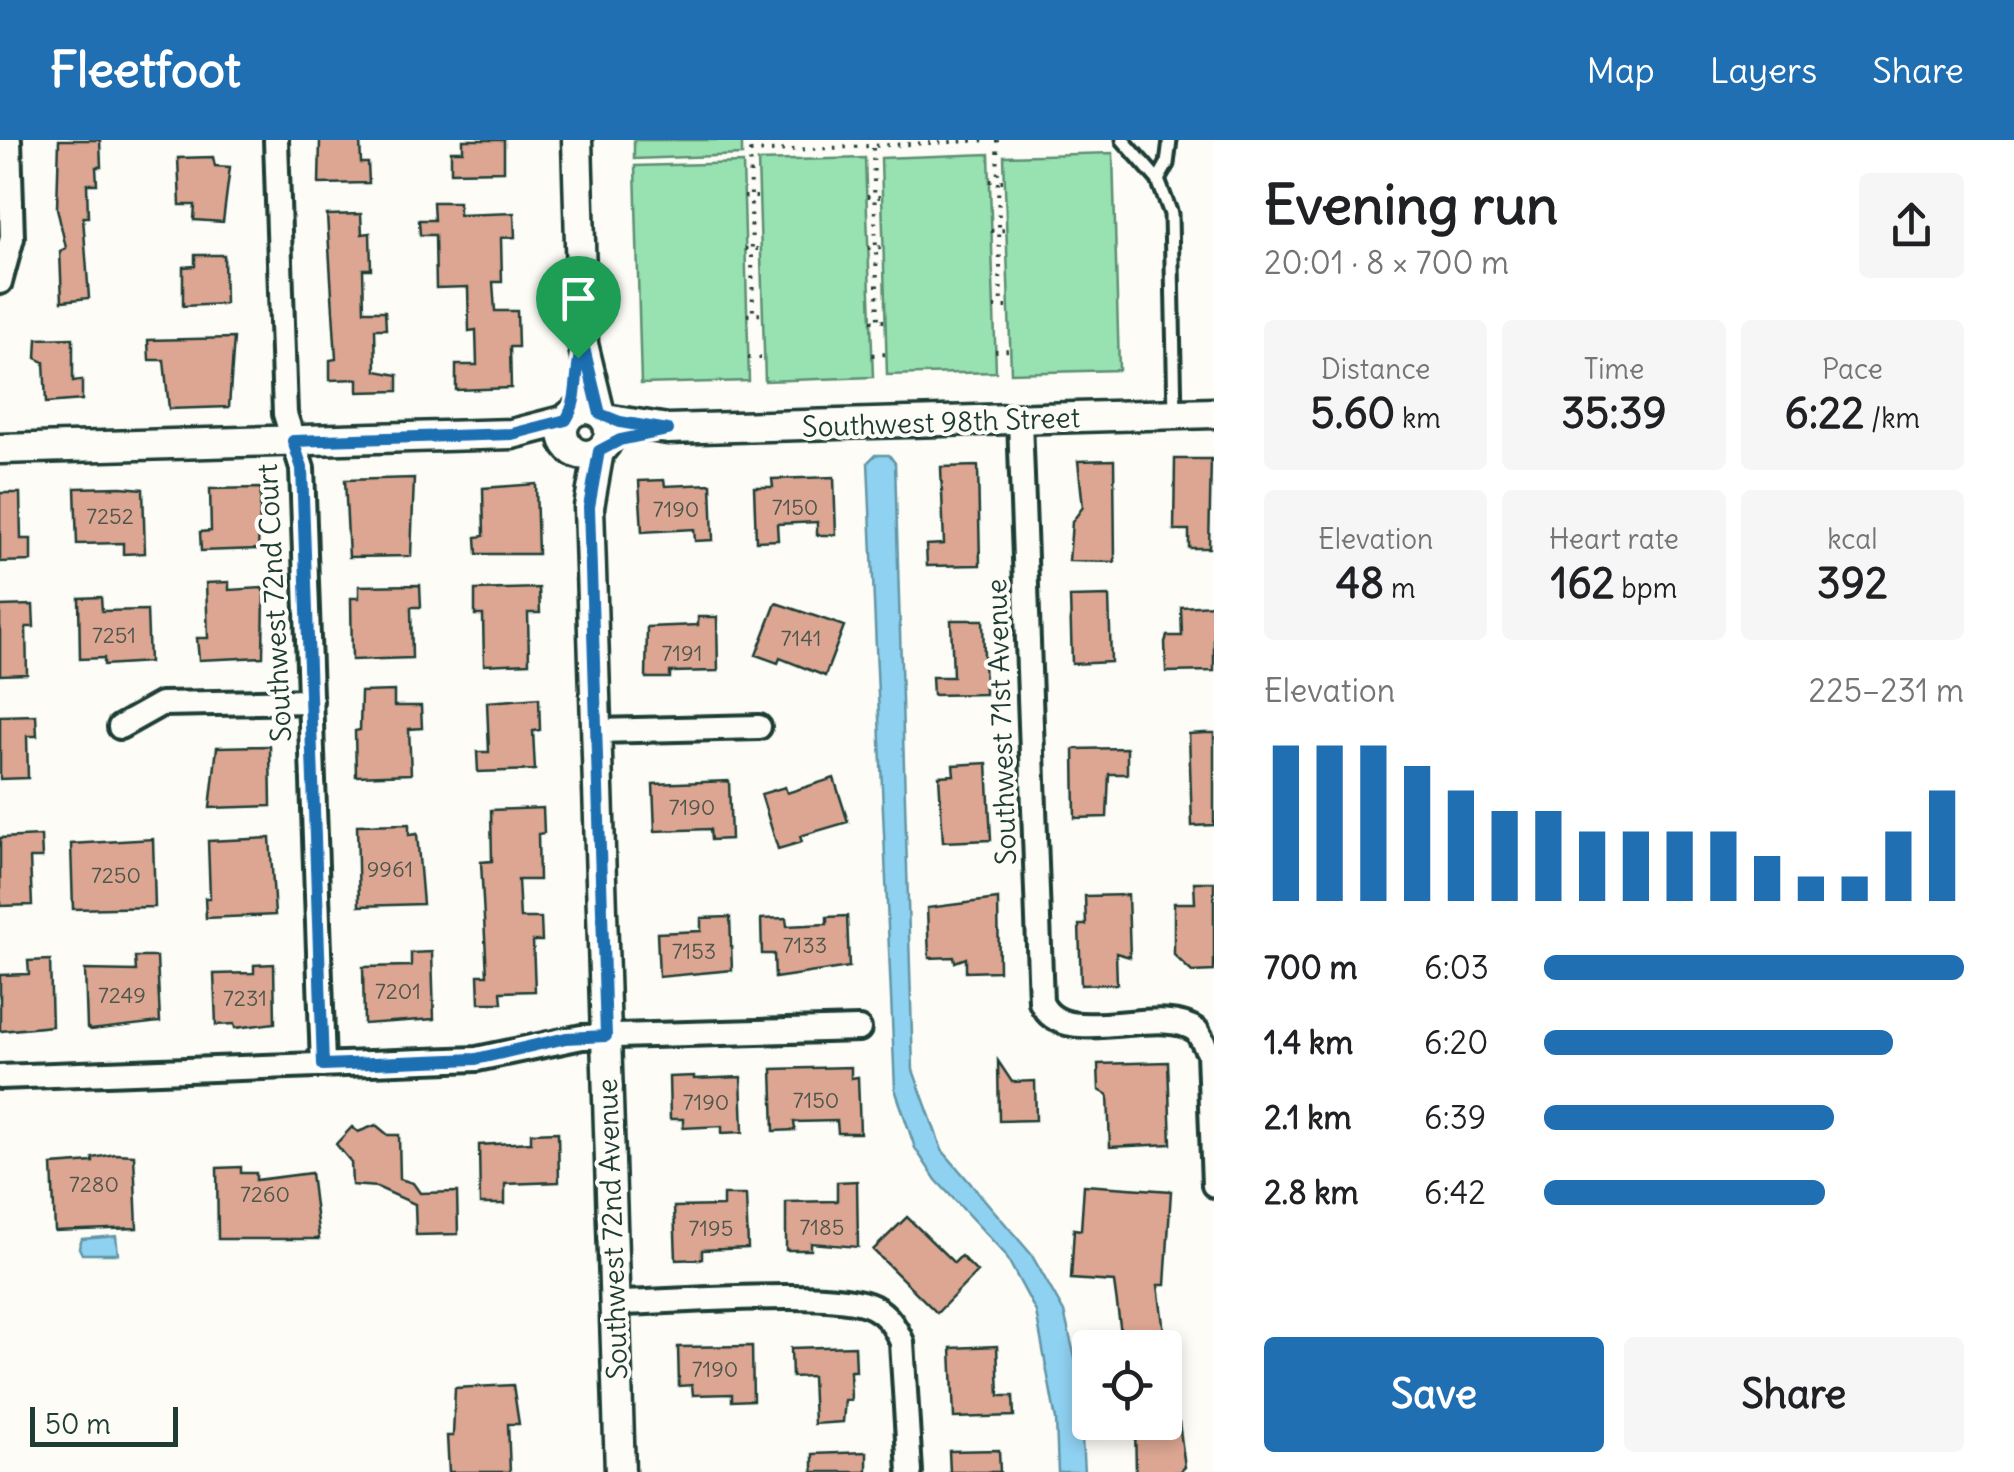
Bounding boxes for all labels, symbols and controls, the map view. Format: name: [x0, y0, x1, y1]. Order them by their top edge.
text: Fleetfoot: [50, 40, 241, 100]
text: Map: [1587, 48, 1655, 92]
text: Layers: [1710, 48, 1817, 92]
text: Share: [1872, 48, 1964, 92]
text: Evening run: [1264, 170, 1558, 239]
button: share: [1859, 173, 1964, 278]
text: 20:01 · 8 × 700 m: [1264, 242, 1509, 283]
pin: [536, 256, 621, 359]
icon: arrive: [551, 271, 606, 326]
text: Distance: [1321, 351, 1430, 387]
text: Time: [1584, 351, 1644, 387]
text: Pace: [1822, 351, 1883, 387]
text: 5.60: [1311, 387, 1395, 439]
text: 35:39: [1561, 387, 1667, 439]
text: 6:22: [1785, 387, 1864, 439]
street label: Southwest 98th Street: [801, 399, 1081, 445]
text: km: [1395, 400, 1441, 436]
text: /km: [1864, 400, 1920, 436]
street label: Southwest 72nd Court: [249, 463, 299, 743]
house number: 7150: [772, 493, 818, 521]
house number: 7190: [653, 495, 699, 523]
house number: 7252: [86, 502, 134, 530]
text: Elevation: [1318, 521, 1433, 557]
text: Heart rate: [1549, 521, 1679, 557]
text: kcal: [1827, 521, 1878, 557]
text: 48: [1336, 557, 1384, 609]
text: 162: [1551, 557, 1615, 609]
text: 392: [1817, 557, 1888, 609]
text: m: [1384, 570, 1416, 606]
text: bpm: [1615, 570, 1677, 606]
street label: Southwest 71st Avenue: [978, 578, 1024, 866]
house number: 7251: [92, 621, 136, 649]
house number: 7141: [781, 624, 821, 652]
house number: 7191: [662, 639, 702, 667]
text: Elevation: [1264, 670, 1395, 711]
text: 225–231 m: [1809, 670, 1964, 711]
house number: 7190: [669, 793, 715, 821]
house number: 9961: [367, 855, 413, 883]
house number: 7250: [91, 861, 141, 889]
house number: 7133: [783, 931, 827, 959]
house number: 7153: [672, 937, 716, 965]
text: 700 m: [1264, 947, 1357, 988]
text: 6:03: [1424, 947, 1489, 988]
house number: 7201: [375, 977, 421, 1005]
house number: 7249: [98, 981, 146, 1009]
house number: 7231: [223, 984, 267, 1012]
text: 1.4 km: [1264, 1022, 1353, 1063]
text: 6:20: [1424, 1022, 1488, 1063]
street label: Southwest 72nd Avenue: [589, 1078, 635, 1380]
house number: 7150: [793, 1086, 839, 1114]
house number: 7190: [683, 1088, 729, 1116]
text: 2.1 km: [1264, 1097, 1352, 1138]
text: 6:39: [1424, 1097, 1486, 1138]
house number: 7280: [69, 1170, 119, 1198]
text: 2.8 km: [1264, 1172, 1359, 1213]
text: 6:42: [1424, 1172, 1486, 1213]
house number: 7260: [240, 1180, 290, 1208]
house number: 7185: [800, 1213, 844, 1241]
house number: 7195: [689, 1214, 733, 1242]
map controls: [1072, 1330, 1182, 1440]
button: locate: [1072, 1330, 1182, 1440]
button: Save: [1264, 1337, 1604, 1452]
button: Share: [1624, 1337, 1964, 1452]
house number: 7190: [692, 1355, 738, 1383]
scale bar: [30, 1402, 178, 1446]
text: 50 m: [45, 1406, 111, 1442]

